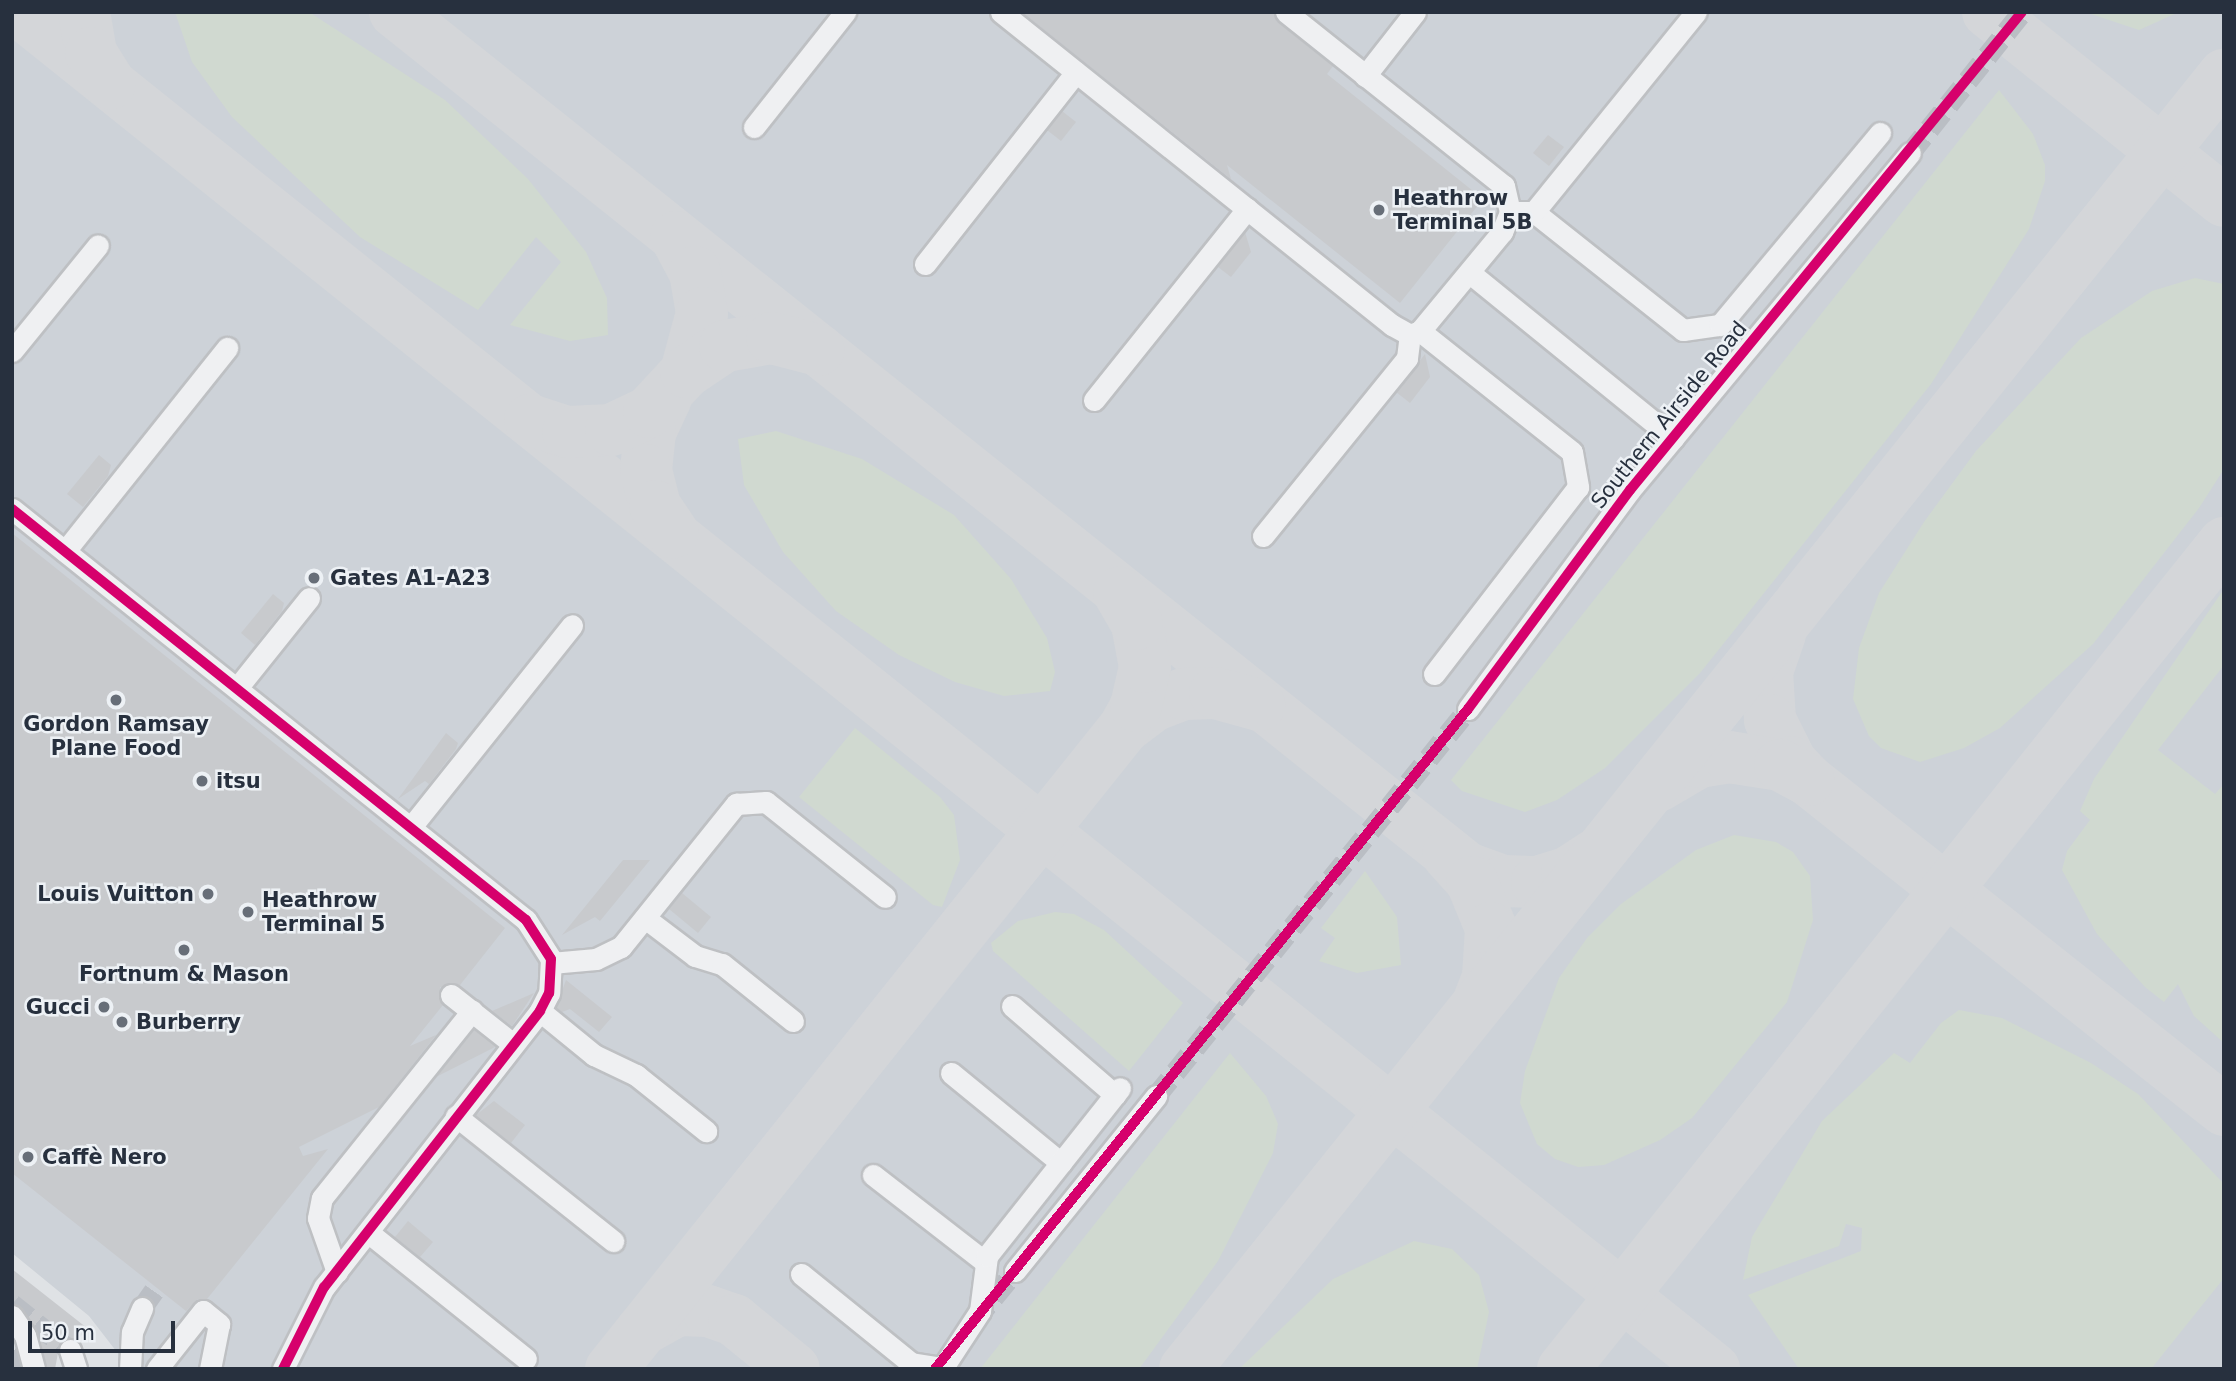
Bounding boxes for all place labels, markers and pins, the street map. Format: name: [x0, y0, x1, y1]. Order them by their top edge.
place label: Heathrow Terminal 5B: [1393, 185, 1532, 235]
marker: Heathrow Terminal 5B: [1371, 202, 1387, 218]
place label: Gates A1-A23: [330, 565, 491, 591]
marker: Gates A1-A23: [304, 568, 324, 588]
marker: Gordon Ramsay Plane Food: [108, 692, 124, 708]
place label: Gordon Ramsay Plane Food: [23, 711, 209, 761]
place label: itsu: [216, 768, 261, 794]
marker: itsu: [194, 773, 210, 789]
place label: Louis Vuitton: [37, 881, 194, 907]
marker: Louis Vuitton: [200, 886, 216, 902]
place label: Heathrow Terminal 5: [262, 887, 385, 937]
marker: Heathrow Terminal 5: [240, 904, 256, 920]
marker: Fortnum & Mason: [176, 942, 192, 958]
place label: Fortnum & Mason: [79, 961, 289, 987]
place label: Gucci: [26, 994, 90, 1020]
marker: Gucci: [96, 999, 112, 1015]
place label: Burberry: [136, 1009, 241, 1035]
marker: Burberry: [114, 1014, 130, 1030]
place label: Caffè Nero: [42, 1144, 167, 1170]
marker: Caffè Nero: [20, 1149, 36, 1165]

